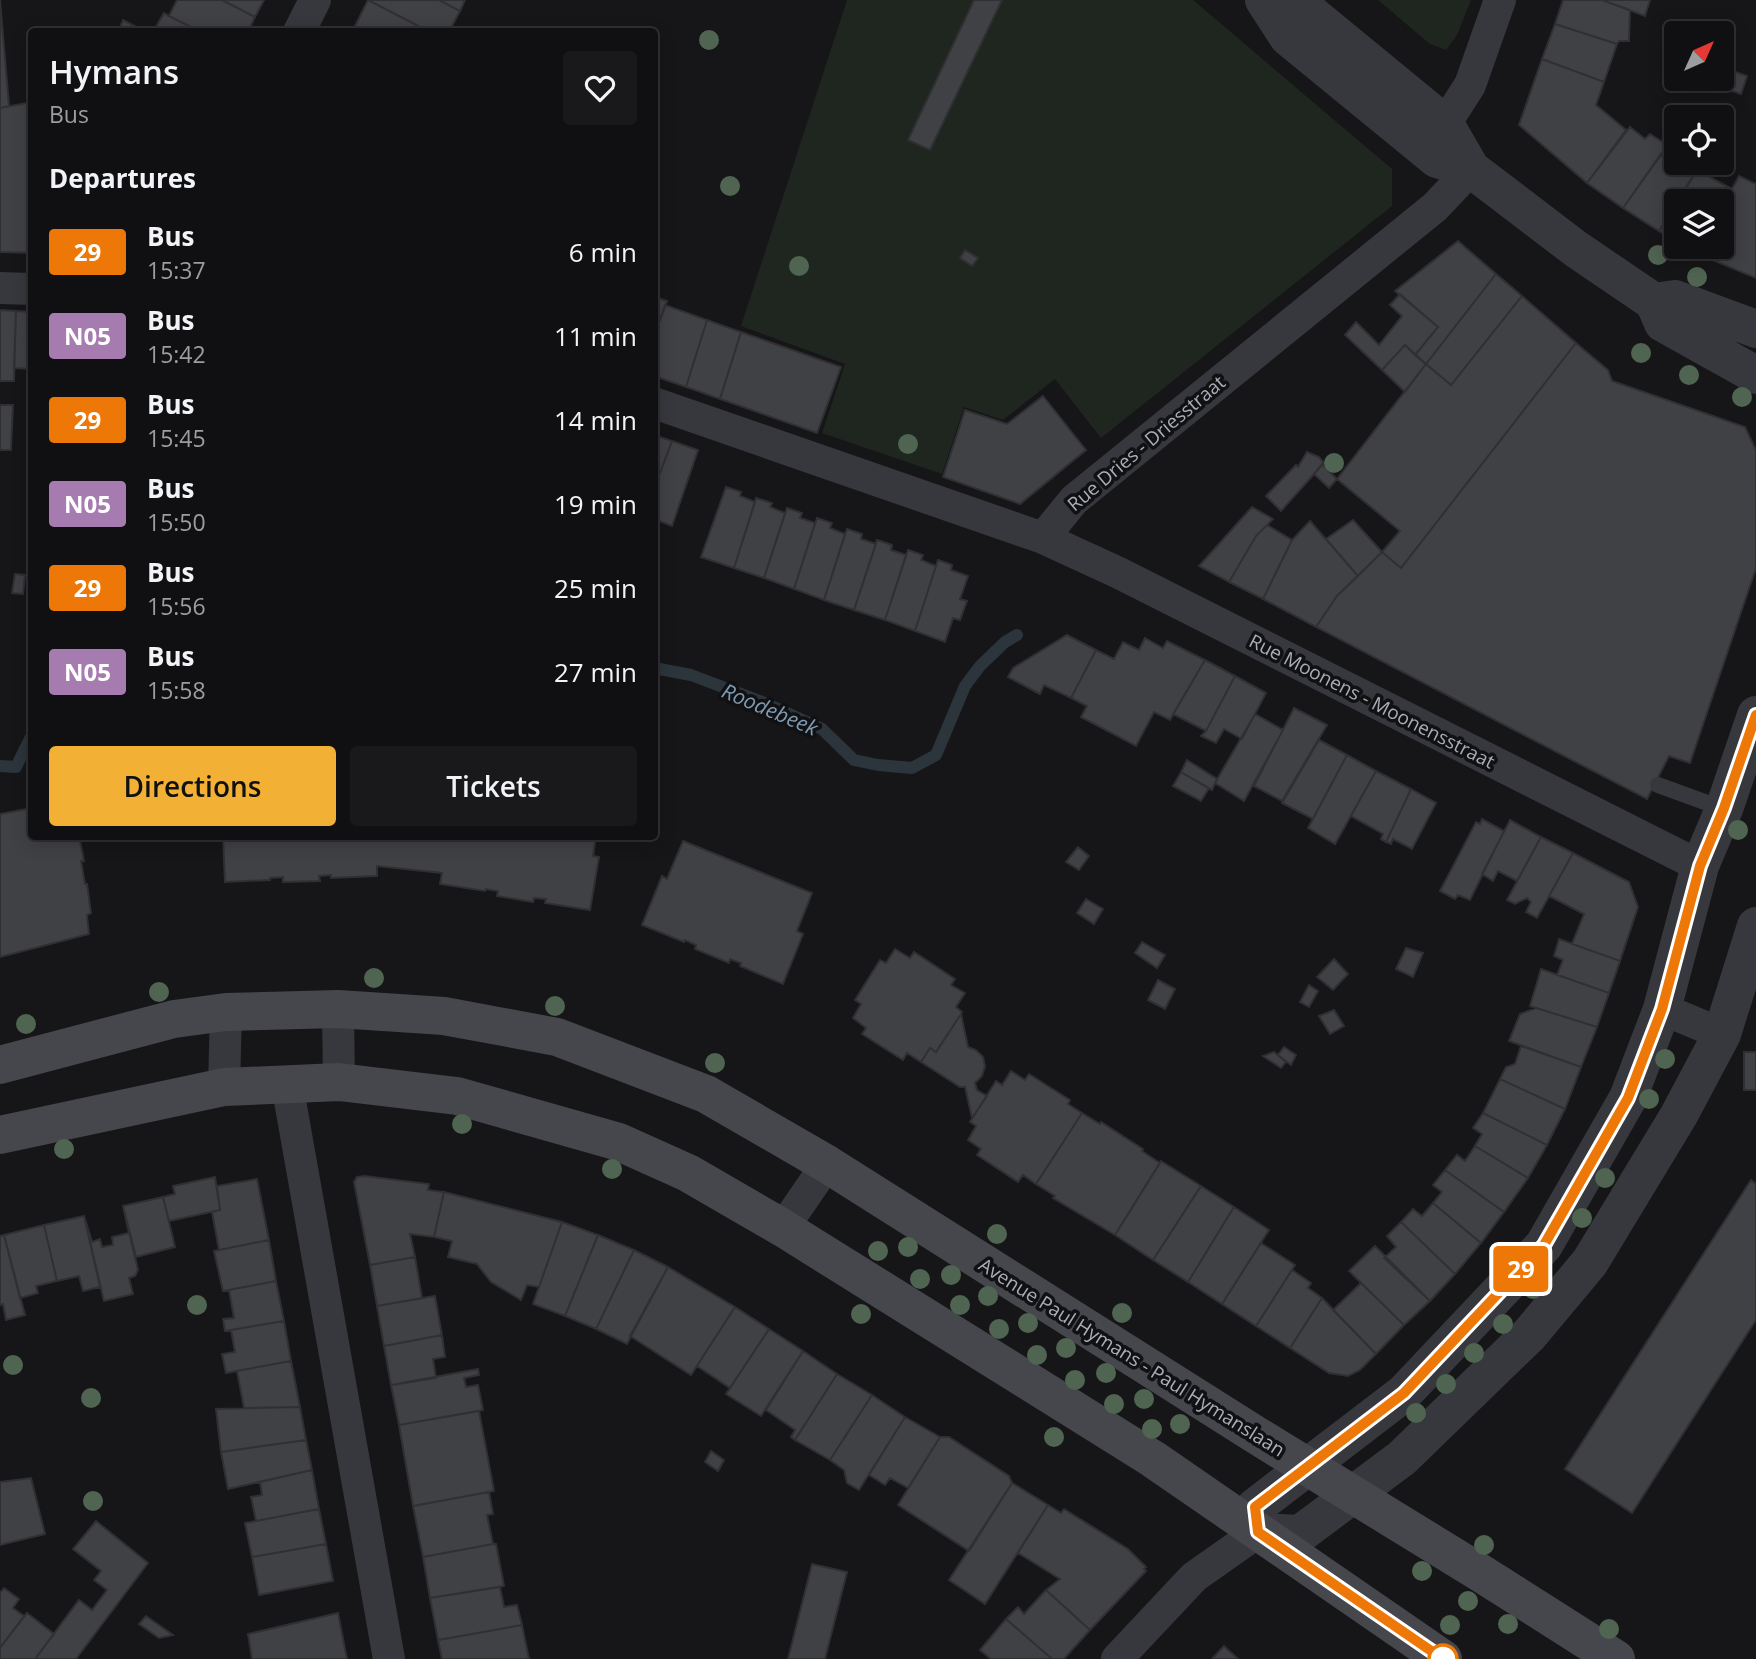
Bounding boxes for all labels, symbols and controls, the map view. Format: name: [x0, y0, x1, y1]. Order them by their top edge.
north arrow: [1664, 21, 1734, 91]
map controls: [1664, 21, 1734, 259]
text: Hymans: [49, 49, 179, 94]
button: heart: [563, 51, 637, 125]
text: Bus: [49, 98, 89, 130]
button: locate: [1664, 105, 1734, 175]
text: Departures: [49, 160, 196, 196]
button: layers: [1664, 189, 1734, 259]
text: Bus: [147, 218, 194, 254]
text: 6 min: [569, 234, 637, 270]
text: 29: [74, 235, 101, 268]
text: 15:37: [147, 254, 206, 286]
text: Bus: [147, 302, 194, 338]
text: 11 min: [554, 318, 637, 354]
text: N05: [64, 319, 111, 352]
text: 15:42: [147, 338, 206, 370]
street label: Rue Dries - Driesstraat: [1062, 369, 1231, 517]
text: Bus: [147, 386, 194, 422]
text: 14 min: [554, 402, 637, 438]
text: 29: [74, 403, 101, 436]
text: 15:45: [147, 422, 206, 454]
text: Bus: [147, 470, 194, 506]
text: 19 min: [554, 486, 637, 522]
text: N05: [64, 487, 111, 520]
text: 15:50: [147, 506, 206, 538]
text: Bus: [147, 554, 194, 590]
text: 25 min: [554, 570, 637, 606]
text: 29: [74, 571, 101, 604]
text: 15:56: [147, 590, 206, 622]
street label: Rue Moonens - Moonensstraat: [1245, 628, 1499, 775]
text: Bus: [147, 638, 194, 674]
text: 27 min: [554, 654, 637, 690]
text: N05: [64, 655, 111, 688]
text: 15:58: [147, 674, 206, 706]
water label: Roodebeek: [718, 676, 823, 742]
button: Directions: [49, 746, 336, 826]
button: Tickets: [350, 746, 637, 826]
line badge: 29: [1490, 1246, 1552, 1292]
street label: Avenue Paul Hymans - Paul Hymanslaan: [974, 1252, 1290, 1462]
text: 29: [1507, 1252, 1535, 1285]
unlabelled marker: [1428, 1644, 1458, 1659]

